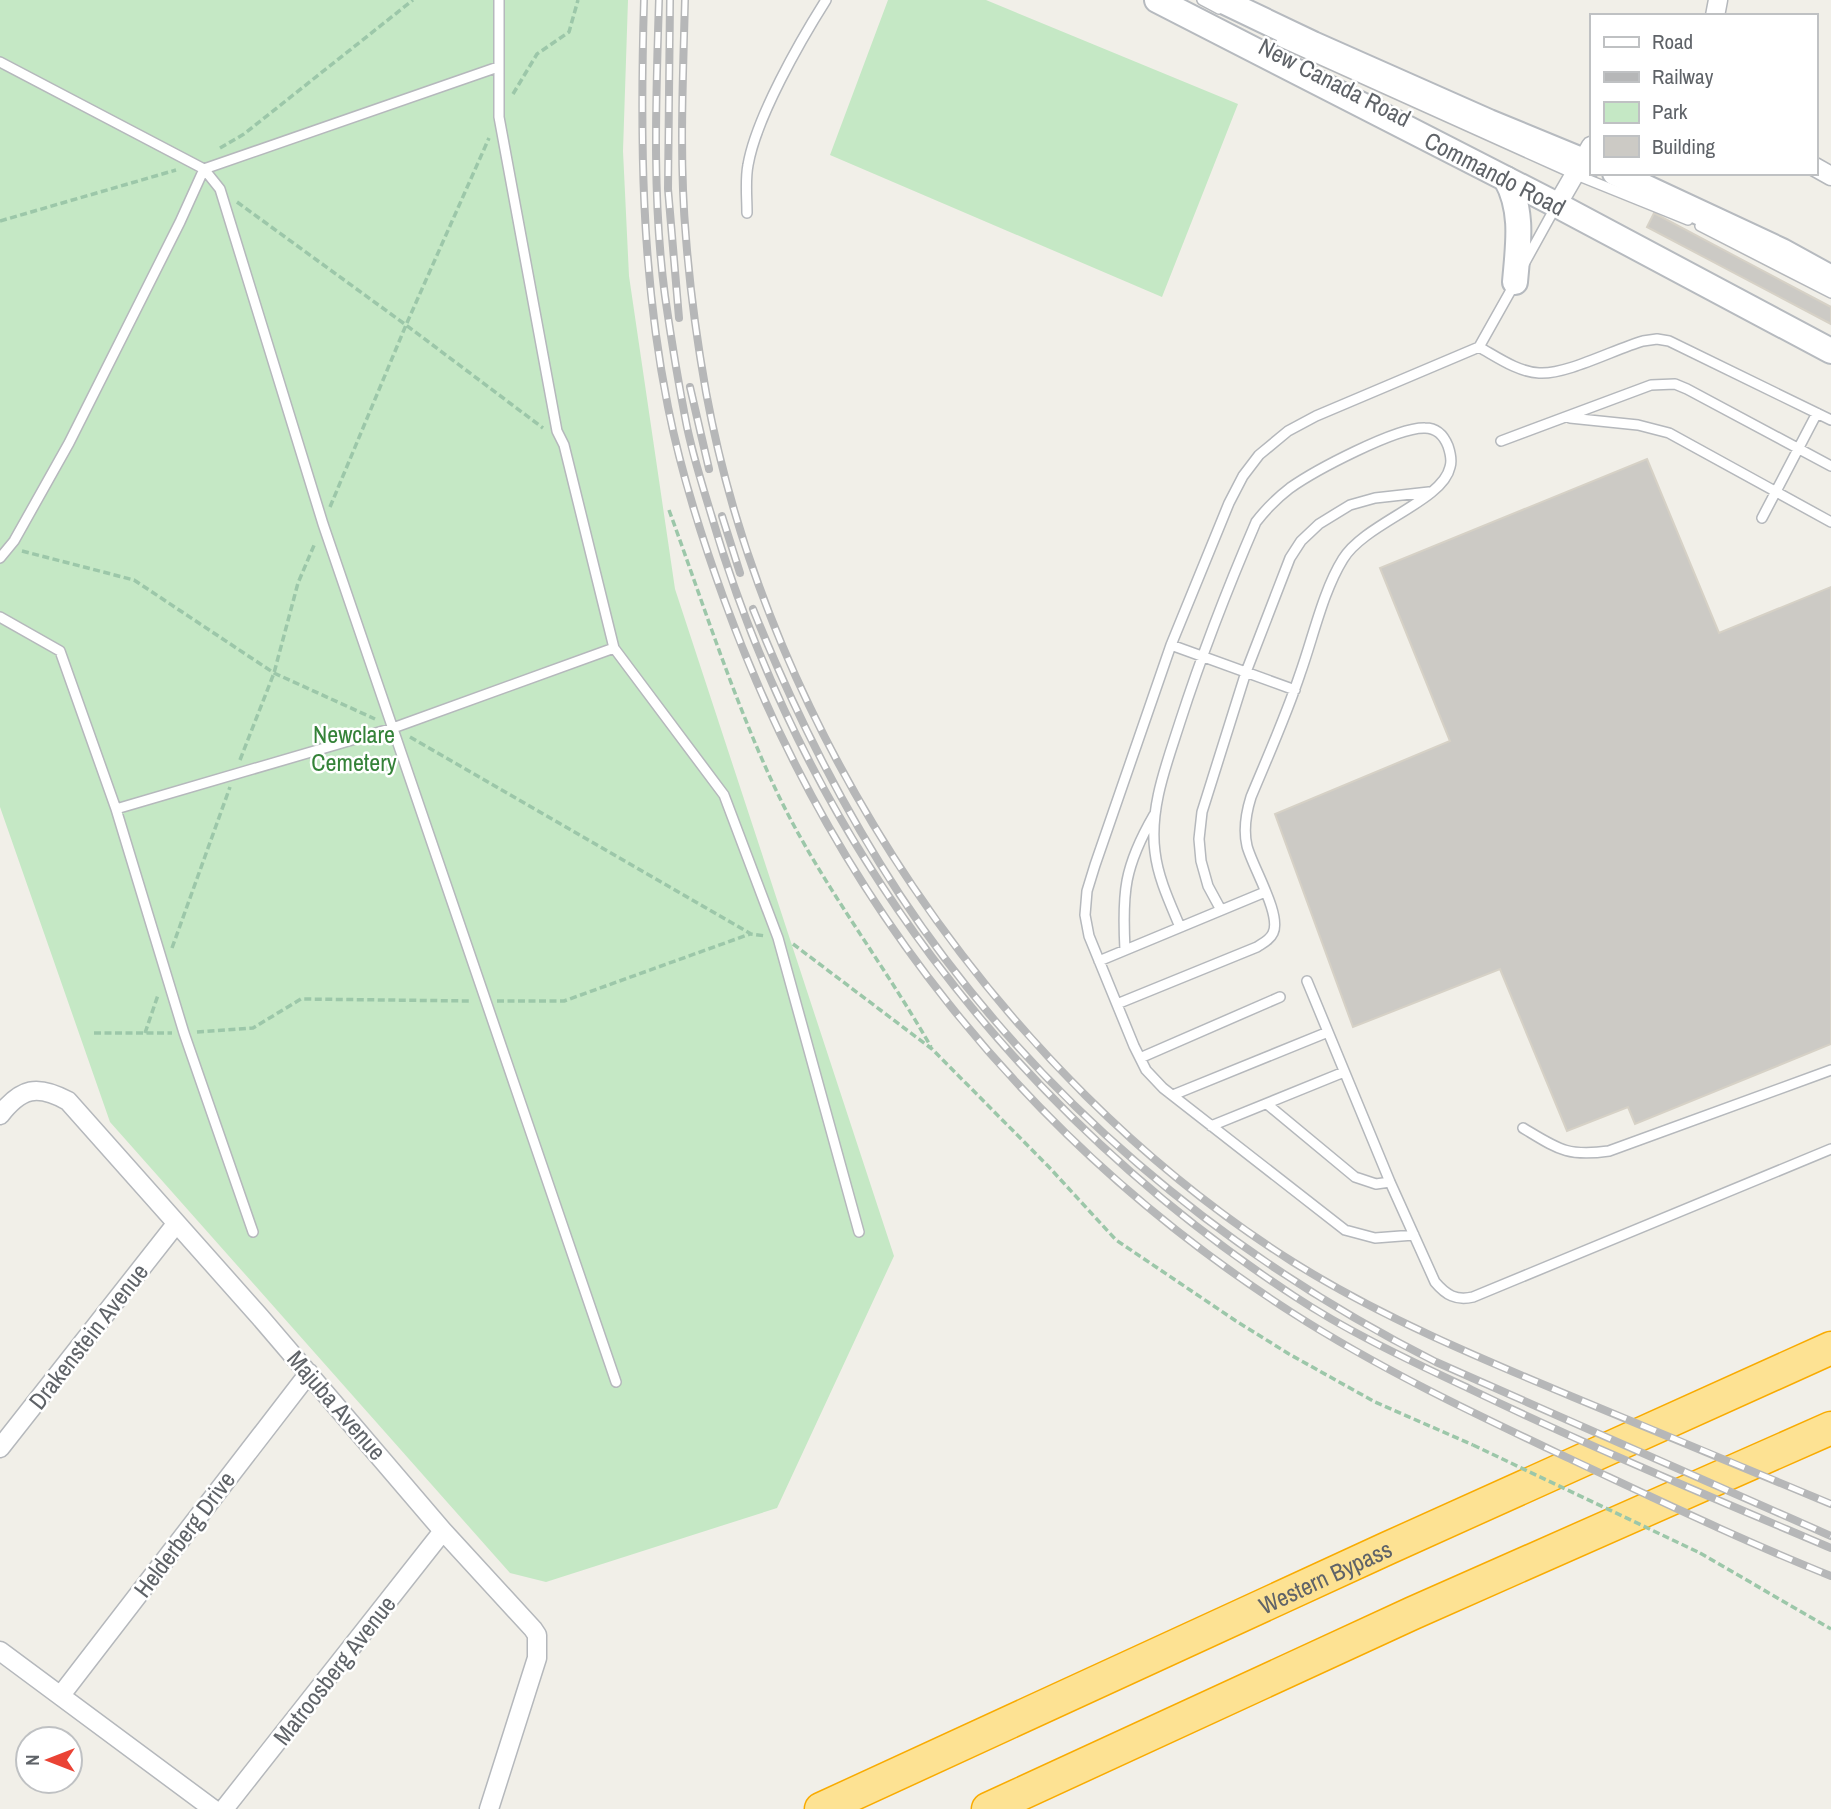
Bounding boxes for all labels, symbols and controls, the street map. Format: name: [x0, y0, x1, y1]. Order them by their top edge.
legend: [1590, 14, 1817, 175]
text: Road: [1652, 27, 1693, 56]
street label: New Canada Road: [1254, 30, 1416, 134]
text: Railway: [1652, 62, 1714, 91]
text: Park: [1652, 97, 1688, 126]
street label: Commando Road: [1419, 124, 1571, 223]
text: Building: [1652, 132, 1716, 161]
park label: Newclare Cemetery: [311, 718, 397, 778]
street label: Drakenstein Avenue: [21, 1256, 155, 1416]
street label: Majuba Avenue: [281, 1343, 393, 1467]
street label: Helderberg Drive: [126, 1465, 242, 1603]
street label: Western Bypass: [1253, 1532, 1397, 1621]
street label: Matroosberg Avenue: [266, 1589, 402, 1751]
north arrow: [14, 1725, 84, 1795]
text: N: [19, 1754, 45, 1766]

